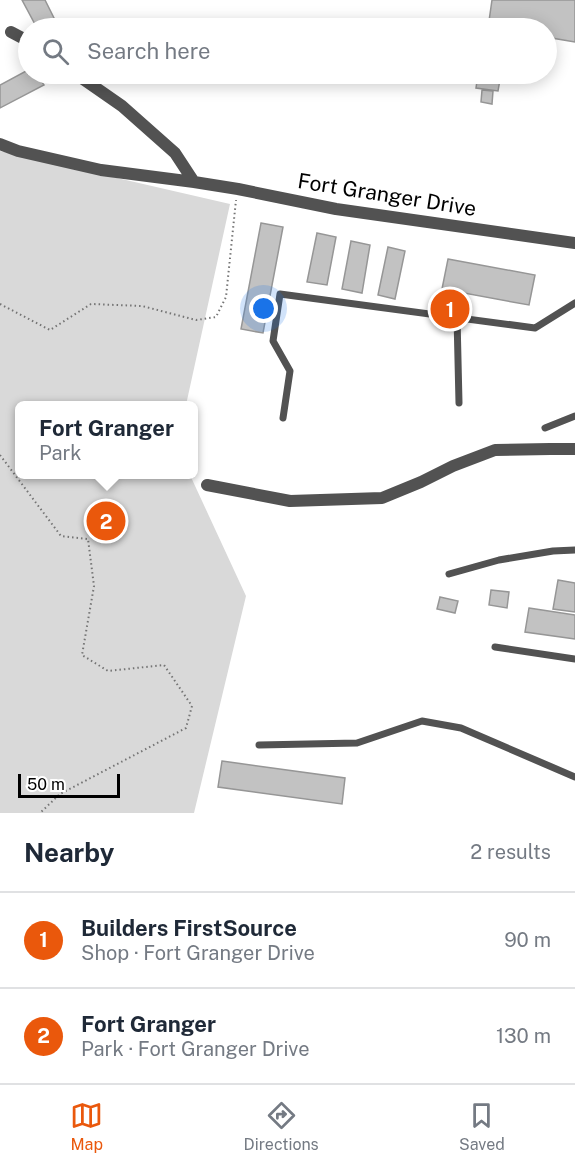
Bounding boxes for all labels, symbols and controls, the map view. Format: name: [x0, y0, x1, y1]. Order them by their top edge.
search box: [18, 18, 557, 84]
icon: search: [39, 35, 72, 68]
text: Search here: [87, 38, 211, 64]
street label: Fort Granger Drive: [296, 168, 478, 221]
pin: 1: [430, 286, 470, 332]
your location: [249, 294, 278, 323]
popup: [15, 401, 198, 479]
text: Fort Granger: [39, 415, 174, 441]
text: Park: [39, 441, 82, 465]
pin: 2: [86, 498, 126, 544]
scale bar: [18, 771, 120, 798]
text: 50 m: [27, 775, 65, 794]
text: Nearby: [24, 837, 114, 868]
text: 2 results: [470, 840, 551, 864]
text: Builders FirstSource: [81, 915, 297, 941]
text: 1: [39, 928, 48, 952]
text: 90 m: [504, 928, 551, 952]
text: Shop · Fort Granger Drive: [81, 941, 315, 965]
text: Fort Granger: [81, 1011, 216, 1037]
text: 2: [37, 1024, 50, 1048]
text: 130 m: [496, 1024, 551, 1048]
text: Park · Fort Granger Drive: [81, 1037, 310, 1061]
tab: Map: [70, 1099, 103, 1154]
tab: Directions: [244, 1099, 319, 1154]
tab: Saved: [459, 1099, 505, 1154]

